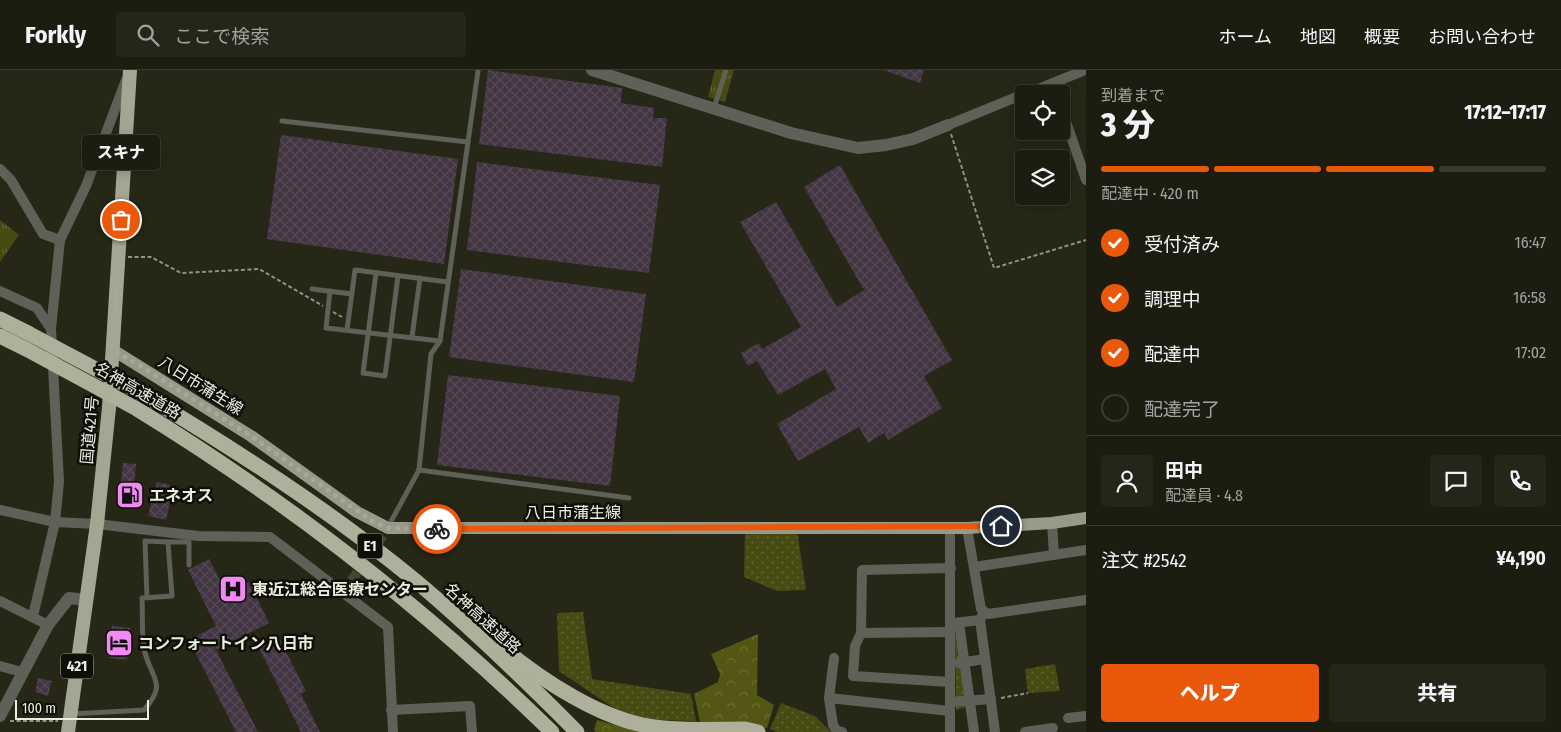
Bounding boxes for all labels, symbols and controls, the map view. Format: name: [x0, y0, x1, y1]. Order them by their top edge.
search box: [116, 12, 466, 57]
text: Forkly: [25, 21, 86, 49]
icon: search: [134, 21, 162, 49]
text: ここで検索: [174, 25, 269, 48]
text: ホーム: [1219, 26, 1272, 48]
text: 地図: [1300, 26, 1336, 48]
text: 概要: [1364, 26, 1400, 48]
text: お問い合わせ: [1428, 26, 1536, 48]
map controls: [1015, 85, 1070, 205]
button: locate: [1015, 85, 1070, 140]
text: 到着まで: [1101, 86, 1165, 105]
text: 17:12–17:17: [1464, 101, 1546, 124]
text: 3 分: [1101, 106, 1155, 144]
callout: スキナ: [82, 135, 160, 170]
text: スキナ: [97, 143, 145, 162]
button: layers: [1015, 150, 1070, 205]
text: 配達中 · 420 m: [1101, 184, 1199, 203]
pin: [100, 199, 142, 241]
icon: bag: [107, 206, 135, 234]
icon: check: [1101, 229, 1129, 257]
text: 受付済み: [1144, 233, 1220, 256]
text: 16:47: [1515, 233, 1546, 252]
icon: check: [1101, 284, 1129, 312]
text: 調理中: [1144, 288, 1201, 311]
text: 16:58: [1513, 288, 1546, 307]
icon: check: [1101, 339, 1129, 367]
text: 配達中: [1144, 343, 1201, 366]
text: 17:02: [1515, 343, 1546, 362]
street label: 八日市蒲生線: [155, 352, 246, 419]
street label: 名神高速道路: [91, 358, 184, 423]
street label: 国道421号: [77, 395, 102, 465]
text: 配達完了: [1144, 398, 1220, 421]
button: person: [1101, 455, 1153, 507]
button: chat: [1430, 455, 1482, 507]
button: phone: [1494, 455, 1546, 507]
text: 田中: [1165, 459, 1203, 482]
fuel station icon: エネオス: [115, 480, 145, 510]
place label: エネオス: [149, 486, 213, 505]
text: 配達員 · 4.8: [1165, 486, 1243, 505]
street label: 八日市蒲生線: [525, 503, 621, 522]
courier: [412, 504, 462, 554]
pin: [980, 505, 1022, 547]
icon: home: [987, 512, 1015, 540]
icon: bike: [423, 515, 451, 543]
road number: E1: [358, 534, 382, 558]
text: ¥4,190: [1496, 547, 1546, 570]
text: 注文 #2542: [1101, 549, 1187, 572]
hospital icon: 東近江総合医療センター: [218, 574, 248, 604]
street label: 名神高速道路: [441, 579, 525, 658]
place label: 東近江総合医療センター: [252, 580, 428, 599]
hotel icon: コンフォートイン八日市: [104, 628, 134, 658]
place label: コンフォートイン八日市: [138, 634, 314, 653]
road number: 421: [61, 654, 93, 678]
button: ヘルプ: [1101, 664, 1319, 722]
button: 共有: [1329, 664, 1546, 722]
scale bar: [15, 697, 149, 720]
text: 100 m: [22, 700, 56, 717]

